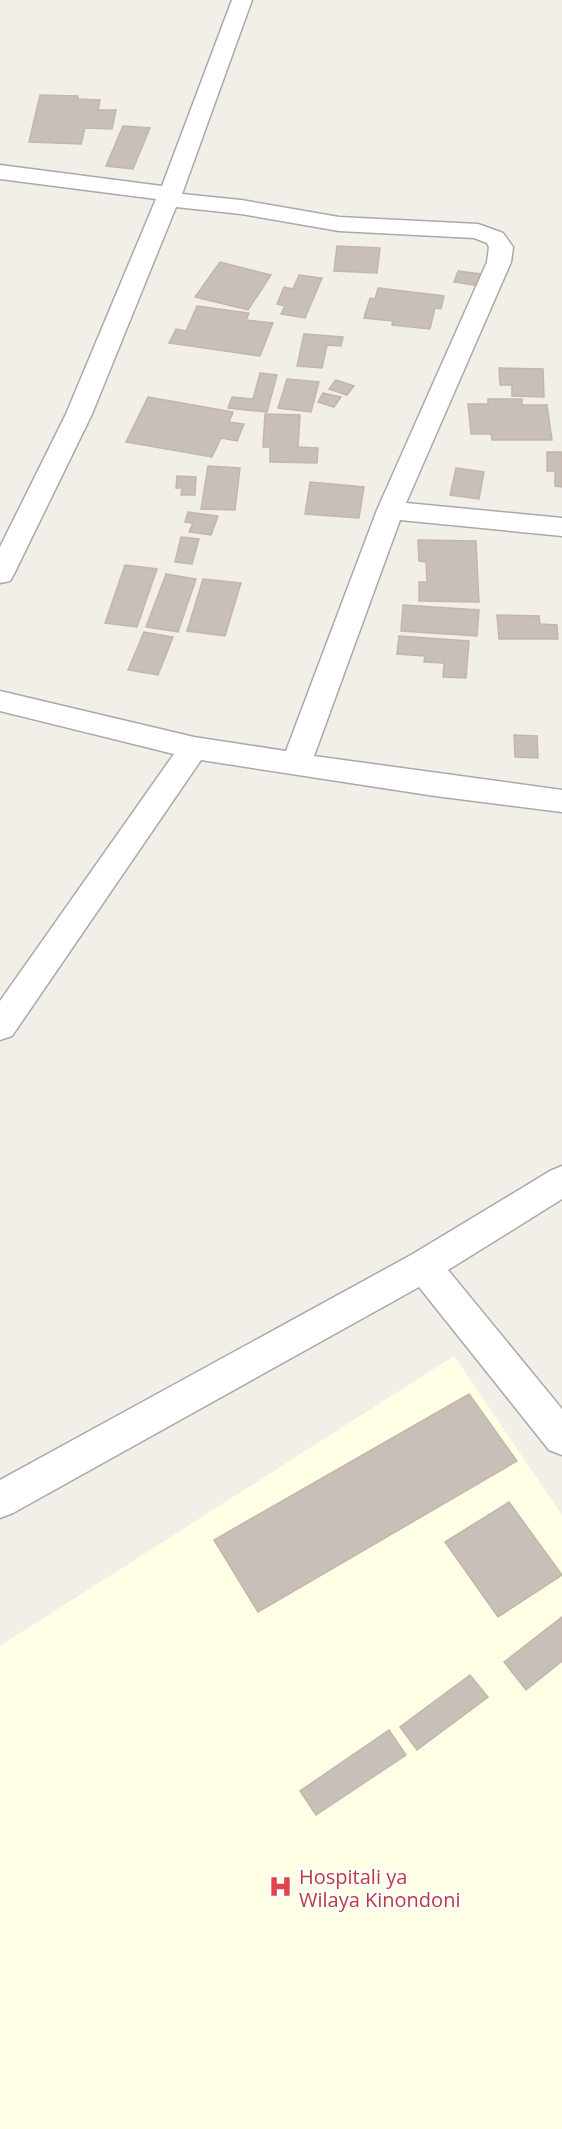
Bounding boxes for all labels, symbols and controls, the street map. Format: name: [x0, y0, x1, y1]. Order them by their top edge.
place label: Hospitali ya Wilaya Kinondoni: [299, 1863, 460, 1913]
hospital icon: Hospitali ya Wilaya Kinondoni: [268, 1874, 294, 1900]

